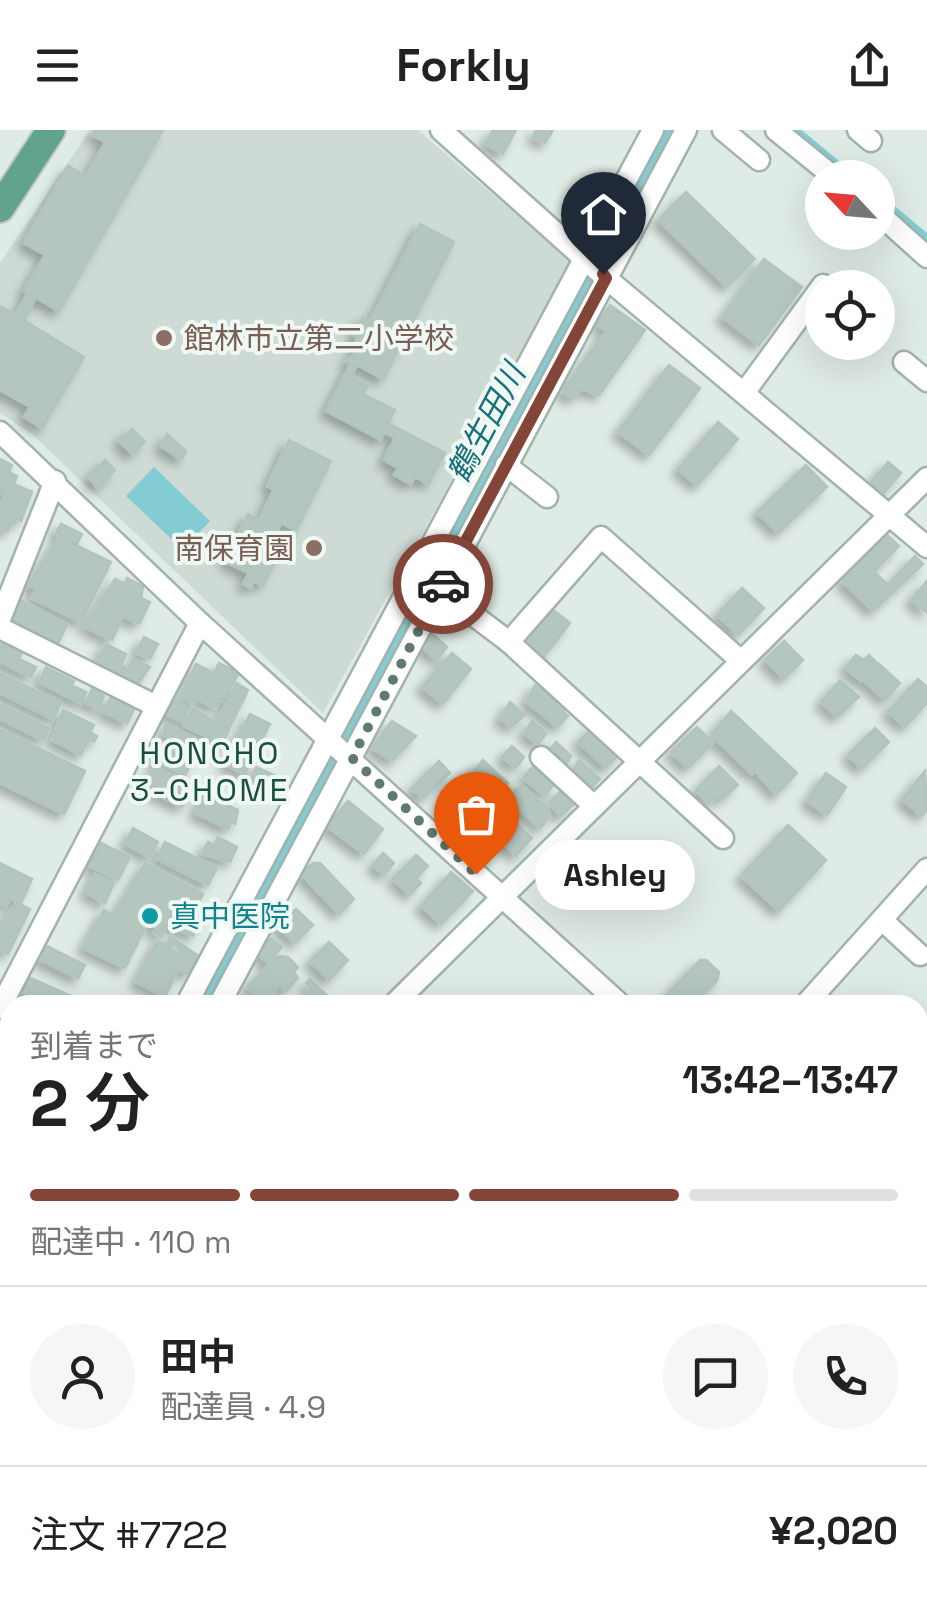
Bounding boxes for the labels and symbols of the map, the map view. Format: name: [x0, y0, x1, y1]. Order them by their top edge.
north arrow: [805, 160, 895, 250]
pin: [561, 172, 646, 275]
place label: 館林市立第二小学校: [184, 319, 454, 358]
marker: 館林市立第二小学校: [153, 327, 175, 349]
water label: 鶴生田川: [438, 354, 535, 489]
place label: 南保育園: [174, 529, 294, 568]
courier: [393, 534, 493, 634]
marker: 南保育園: [303, 537, 325, 559]
district label: HONCHO 3-CHOME: [130, 733, 290, 810]
pin: [434, 772, 519, 875]
callout: Ashley: [536, 839, 696, 909]
place label: 真中医院: [170, 897, 290, 936]
marker: 真中医院: [139, 905, 161, 927]

